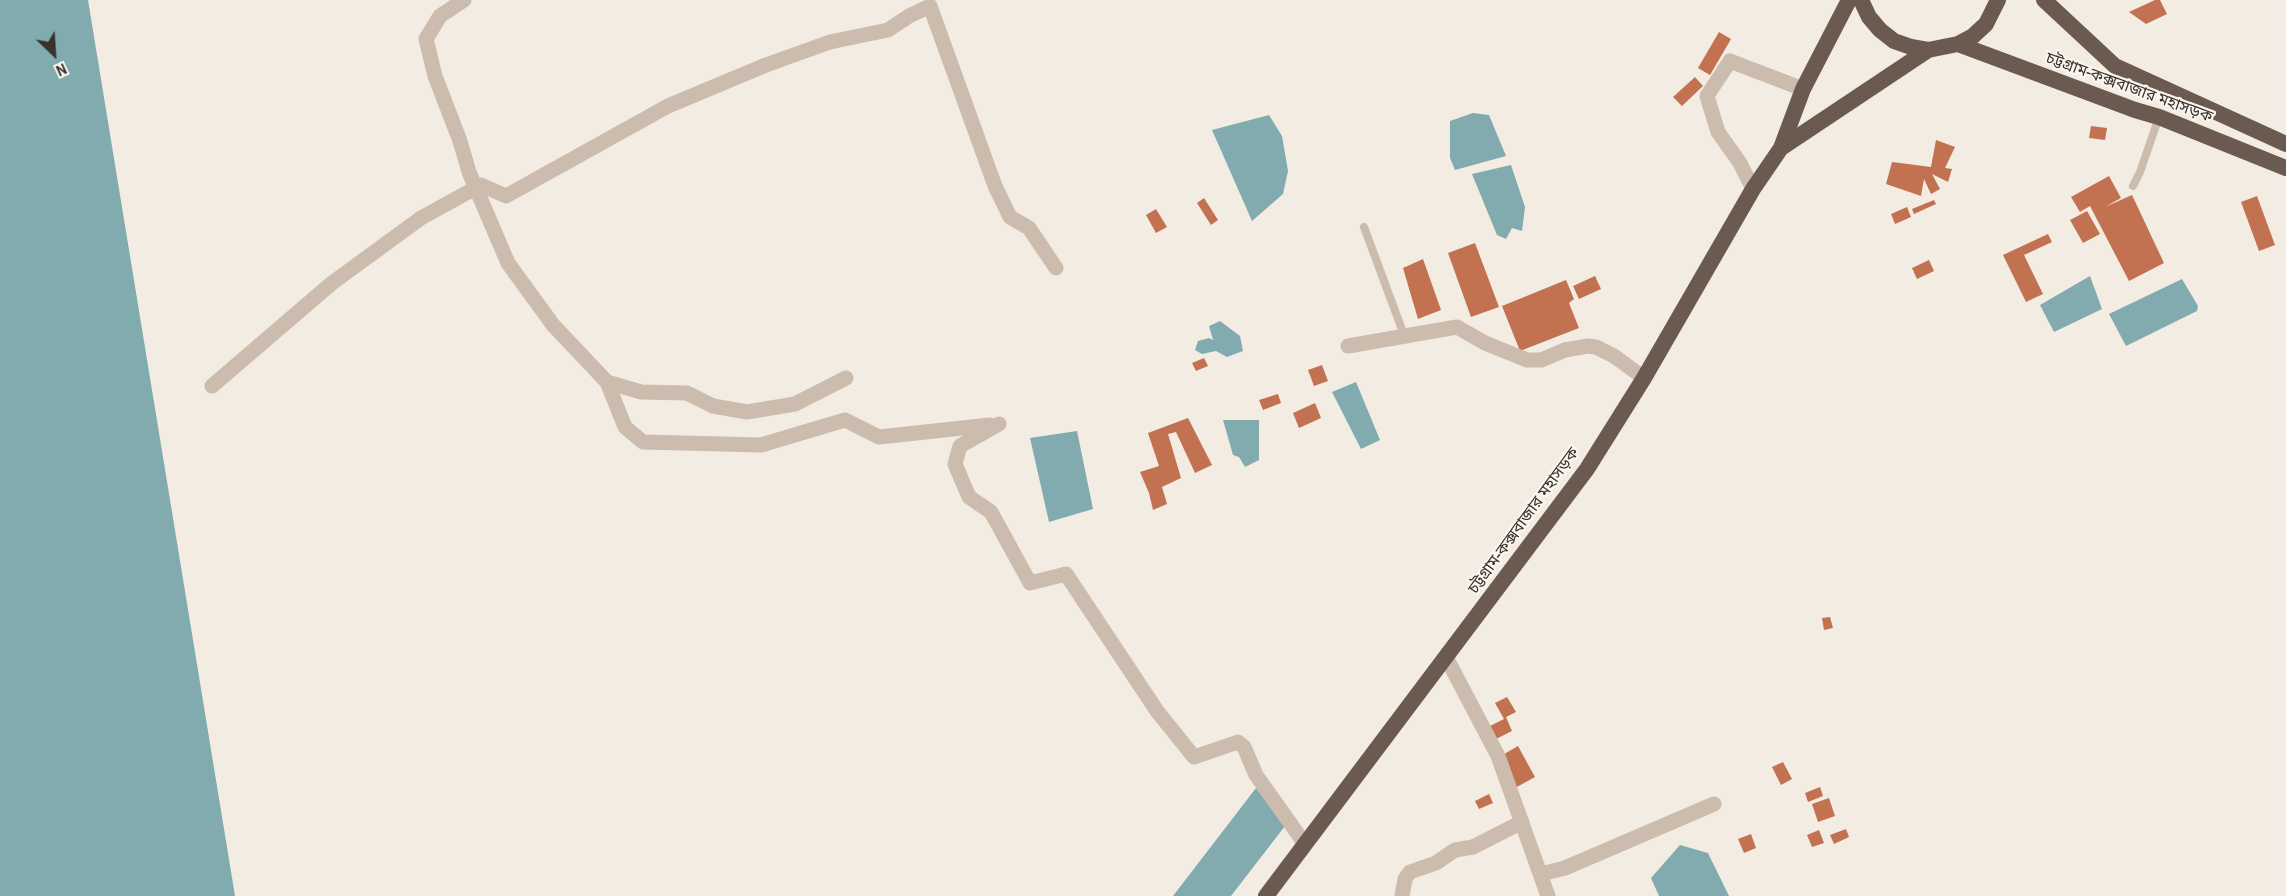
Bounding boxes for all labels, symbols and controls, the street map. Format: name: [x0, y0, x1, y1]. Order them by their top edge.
north arrow: [24, 24, 84, 84]
street label: চট্টগ্রাম-কক্সবাজার মহাসড়ক: [2043, 49, 2215, 127]
text: N: [53, 58, 71, 82]
street label: চট্টগ্রাম-কক্সবাজার মহাসড়ক: [1464, 444, 1584, 598]

